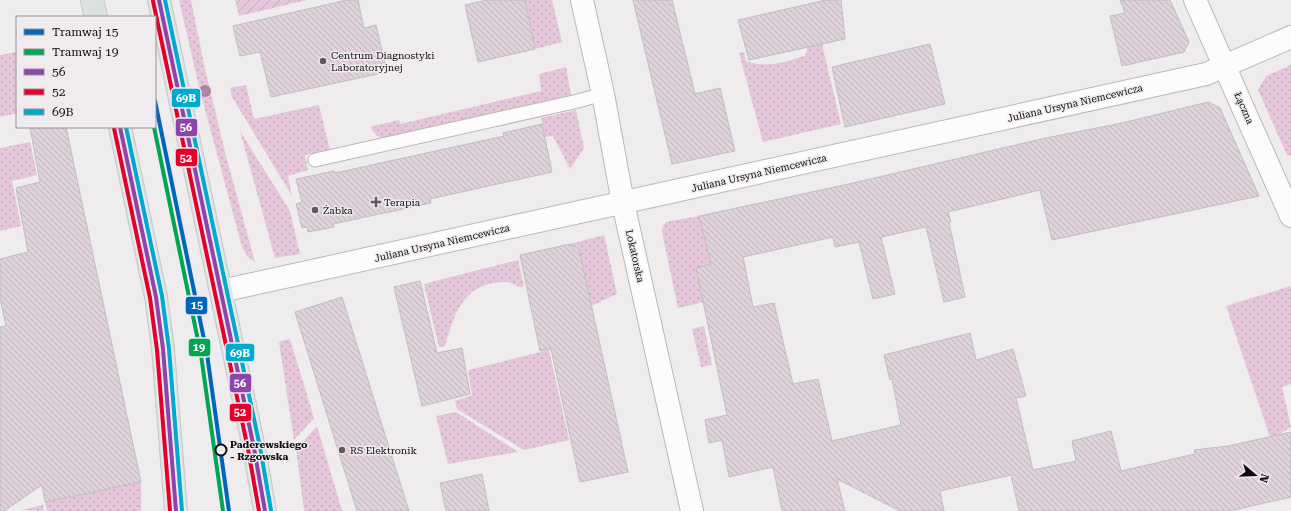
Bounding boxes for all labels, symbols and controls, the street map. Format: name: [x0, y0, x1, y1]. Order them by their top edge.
legend: [16, 16, 156, 128]
text: Tramwaj 15: [52, 25, 119, 39]
text: Tramwaj 19: [52, 45, 119, 59]
place label: Centrum Diagnostyki Laboratoryjnej: [331, 50, 435, 73]
marker: Centrum Diagnostyki Laboratoryjnej: [318, 56, 328, 66]
text: 56: [52, 65, 66, 79]
street label: Juliana Ursyna Niemcewicza: [1006, 82, 1144, 124]
text: 52: [52, 85, 66, 99]
line badge: 69B: [171, 88, 201, 108]
street label: Łączna: [1232, 90, 1256, 126]
text: 69B: [176, 92, 196, 105]
text: 69B: [52, 105, 73, 119]
line badge: 56: [175, 118, 198, 137]
text: 56: [180, 121, 192, 134]
line badge: 52: [175, 148, 198, 167]
text: 52: [180, 152, 192, 165]
street label: Juliana Ursyna Niemcewicza: [690, 152, 828, 194]
marker: Terapia: [371, 197, 381, 207]
place label: Terapia: [384, 197, 421, 208]
marker: Żabka: [310, 205, 320, 215]
place label: Żabka: [323, 205, 353, 216]
street label: Juliana Ursyna Niemcewicza: [373, 222, 511, 264]
street label: Lokatorska: [624, 229, 647, 284]
line badge: 15: [185, 296, 208, 315]
text: 15: [191, 299, 203, 312]
line badge: 19: [188, 338, 211, 357]
text: 19: [193, 341, 205, 354]
line badge: 69B: [225, 343, 255, 362]
text: 69B: [230, 347, 250, 360]
line badge: 56: [229, 373, 252, 393]
text: 56: [234, 377, 246, 390]
line badge: 52: [229, 403, 252, 422]
text: 52: [234, 406, 246, 419]
place label: Paderewskiego - Rzgowska: [230, 439, 308, 462]
marker: Paderewskiego - Rzgowska: [214, 443, 228, 457]
marker: RS Elektronik: [337, 445, 347, 455]
place label: RS Elektronik: [350, 445, 417, 456]
north arrow: [1235, 455, 1275, 495]
text: N: [1256, 472, 1272, 485]

